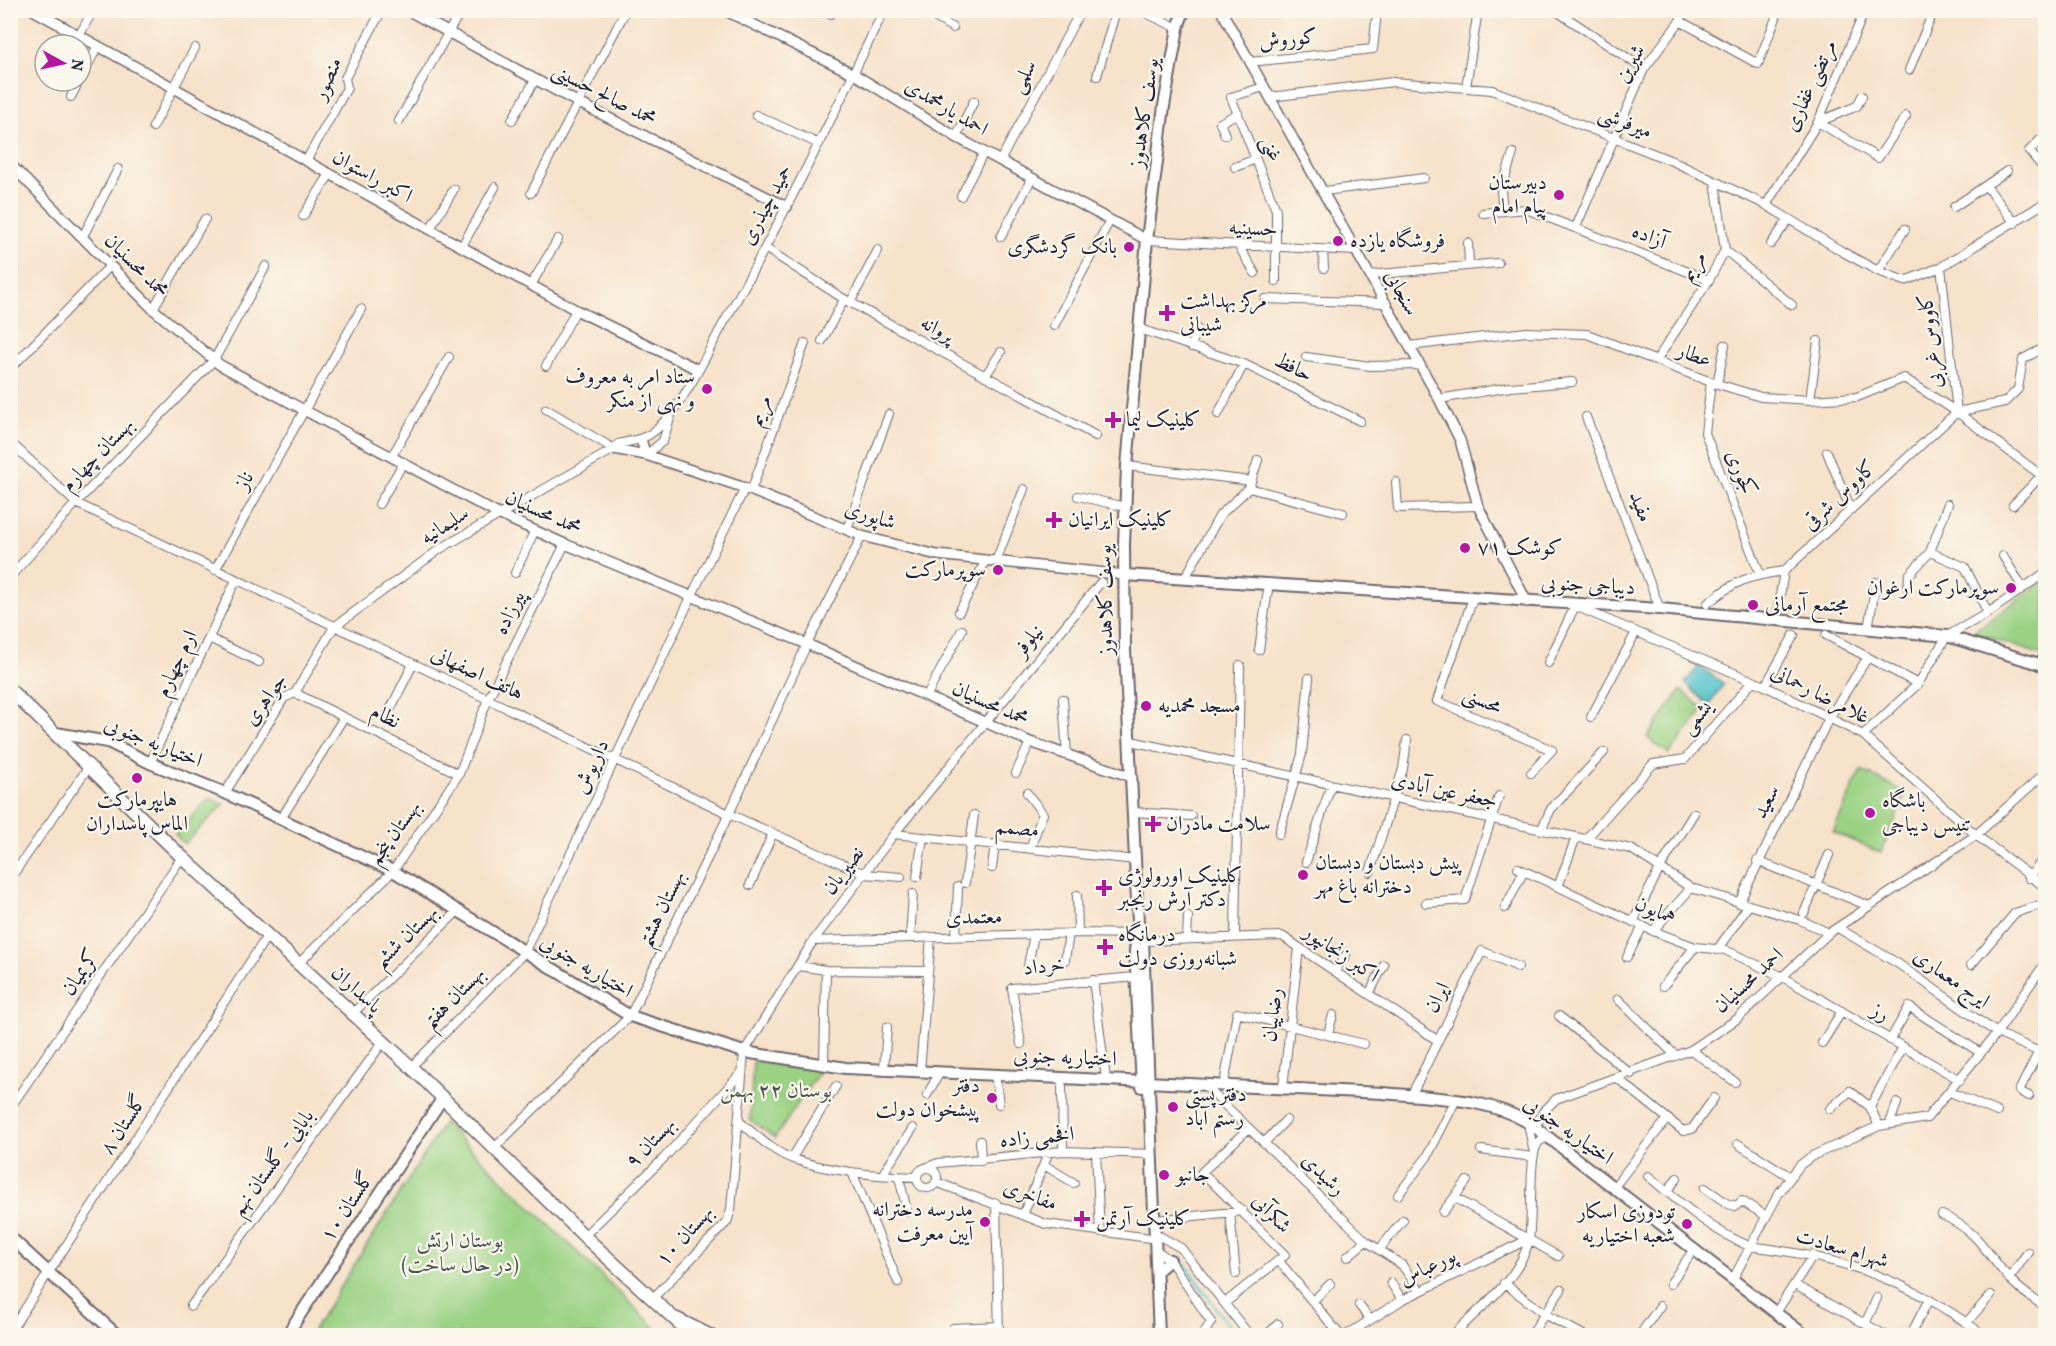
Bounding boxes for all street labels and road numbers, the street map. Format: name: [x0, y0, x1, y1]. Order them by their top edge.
street label: کوروش: [1257, 23, 1319, 57]
street label: مرتضی غفاری: [1777, 35, 1845, 137]
street label: شیرین: [1609, 39, 1653, 89]
street label: منصور: [305, 53, 350, 107]
street label: سلمی: [1003, 55, 1045, 99]
street label: یوسف کلاهدوز: [1123, 55, 1167, 172]
street label: محمد صالح حسینی: [546, 56, 661, 136]
street label: احمد یارمحمدی: [899, 72, 993, 144]
street label: میرفرشی: [1594, 99, 1656, 147]
street label: غنی: [1253, 132, 1289, 166]
street label: اکبر راستوان: [327, 143, 417, 211]
street label: حمید چیذری: [734, 159, 800, 251]
street label: حسینیه: [1228, 213, 1278, 245]
street label: آزاده: [1627, 217, 1673, 258]
street label: محمد محسنیان: [97, 227, 175, 305]
street label: مریم: [1674, 246, 1716, 289]
street label: سنجابی: [1377, 265, 1425, 321]
street label: کاووس غربی: [1912, 292, 1950, 390]
street label: پروانه: [915, 309, 961, 352]
street label: عطار: [1671, 336, 1715, 376]
street label: حافظ: [1269, 346, 1317, 390]
street label: مریم: [742, 391, 782, 431]
street label: بهستان چهارم: [55, 411, 142, 500]
street label: کجوری: [1718, 446, 1762, 500]
street label: کاووس شرقی: [1797, 454, 1883, 538]
street label: ناز: [227, 466, 262, 497]
street label: محمد محسنیان: [500, 483, 586, 543]
street label: مفید: [1621, 487, 1659, 527]
street label: شاپوری: [841, 494, 899, 538]
street label: سلیمانیه: [415, 499, 475, 553]
street label: یوسف کلاهدوز: [1091, 543, 1122, 658]
street label: دیباجی جنوبی: [1540, 569, 1636, 603]
street label: پیرزاده: [487, 585, 533, 640]
street label: نیلوفر: [1006, 618, 1051, 665]
street label: ارم چهارم: [149, 626, 207, 703]
street label: هاتف اصفهانی: [426, 640, 528, 708]
street label: غلامرضا رحمانی: [1766, 658, 1874, 732]
street label: جواهری: [237, 668, 295, 732]
street label: محمد محسنیان: [947, 674, 1033, 734]
street label: محسنی: [1458, 680, 1506, 722]
street label: یشمی: [1674, 693, 1721, 741]
street label: نظام: [364, 697, 405, 738]
street label: اختیاریه جنوبی: [99, 710, 207, 776]
street label: داریوش: [567, 735, 617, 799]
street label: جعفر عین آبادی: [1388, 766, 1500, 816]
street label: سعید: [1746, 780, 1788, 824]
street label: بهستان پنجم: [361, 794, 432, 874]
street label: مصمم: [993, 812, 1040, 850]
street label: نصیریان: [816, 841, 872, 901]
street label: بهستان هشتم: [631, 866, 698, 955]
street label: همایون: [1630, 889, 1680, 933]
street label: بهستان ششم: [367, 898, 449, 979]
street label: معتمدی: [945, 903, 1003, 933]
street label: اکبر زنجانپور: [1296, 917, 1385, 990]
street label: اختیاریه جنوبی: [534, 928, 638, 1006]
street label: احمد محسنیان: [1707, 942, 1791, 1020]
street label: ایرج معماری: [1905, 942, 1995, 1018]
street label: کریمیان: [55, 944, 107, 1002]
street label: خرداد: [1022, 950, 1066, 984]
street label: پاسداران: [324, 959, 389, 1022]
street label: بهستان هفتم: [416, 960, 496, 1040]
street label: ایران: [1418, 978, 1458, 1018]
street label: رضاییان: [1255, 986, 1291, 1044]
street label: رز: [1864, 995, 1895, 1030]
street label: اختیاریه جنوبی: [1013, 1042, 1117, 1074]
street label: گلستان ۸: [94, 1089, 154, 1161]
street label: اختیاریه جنوبی: [1517, 1089, 1619, 1173]
street label: بابایی - گلستان نهم: [224, 1104, 325, 1225]
street label: بهستان ٩: [619, 1111, 683, 1175]
street label: افخمی زاده: [999, 1120, 1075, 1156]
street label: رشیدی: [1294, 1147, 1352, 1203]
street label: گلستان ۱۰: [314, 1166, 382, 1248]
street label: مفاخری: [999, 1173, 1061, 1219]
street label: شکرآبی: [1245, 1187, 1297, 1241]
street label: بهستان ١٠: [650, 1199, 720, 1273]
street label: شهرام سعادت: [1791, 1222, 1892, 1278]
street label: پورعباس: [1394, 1241, 1462, 1294]

